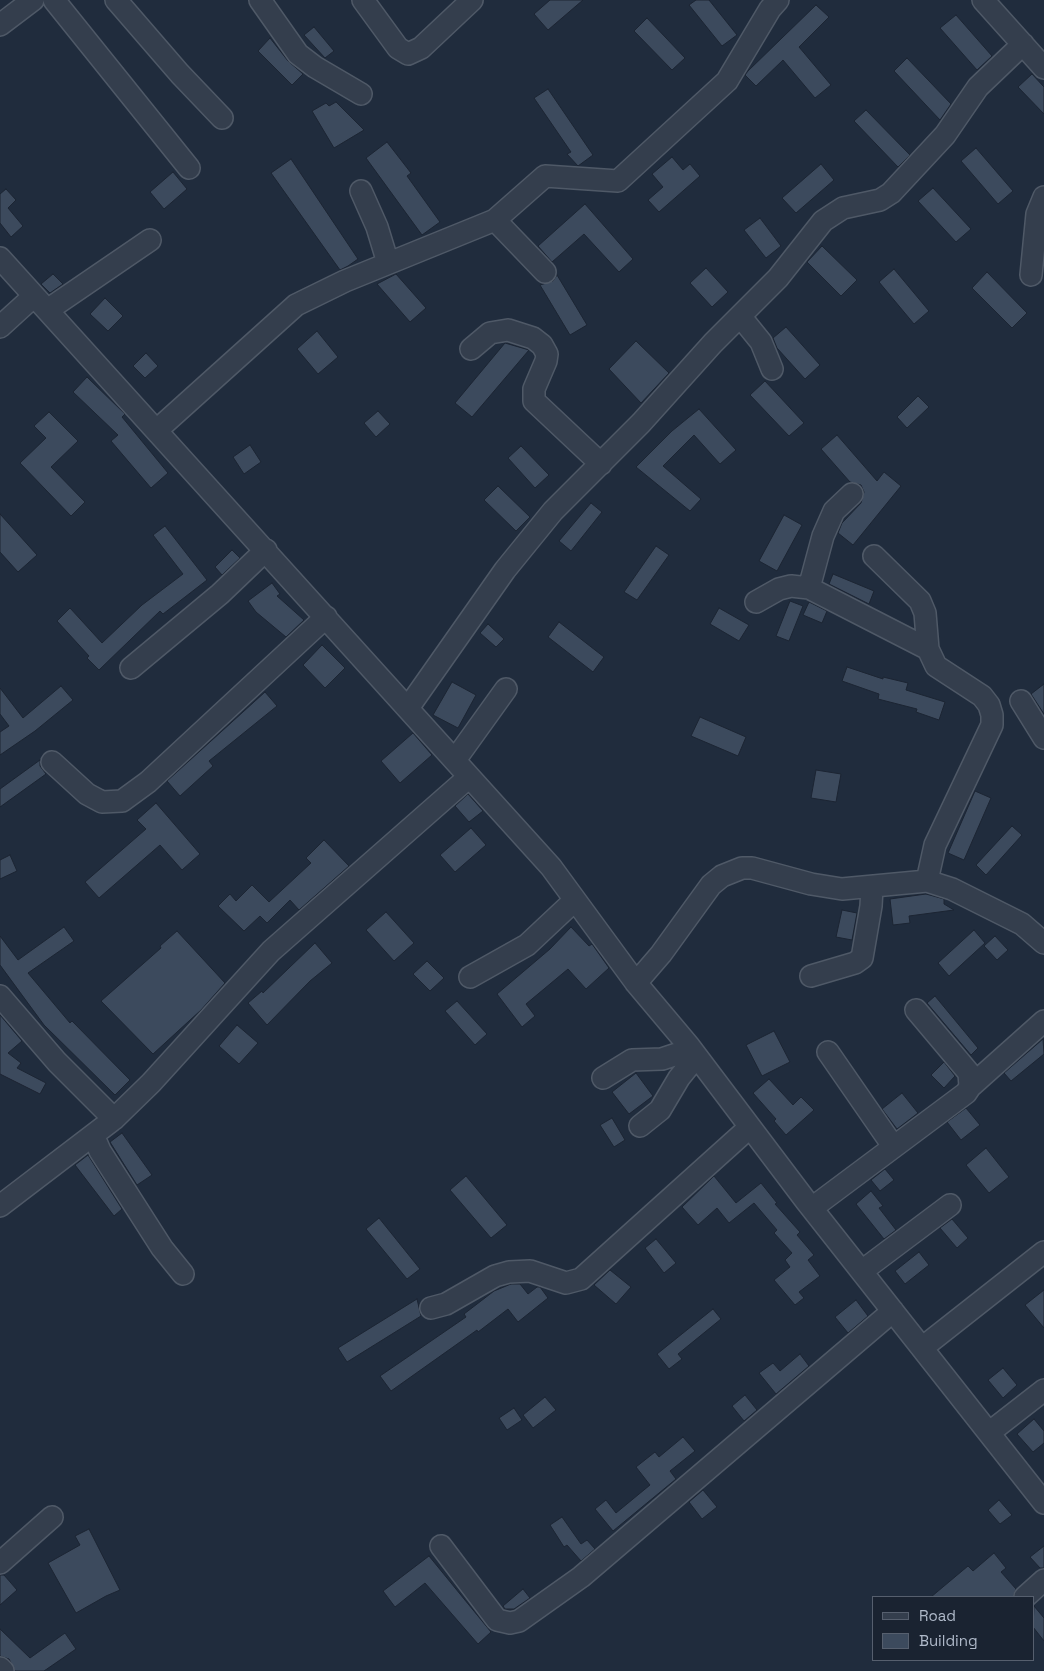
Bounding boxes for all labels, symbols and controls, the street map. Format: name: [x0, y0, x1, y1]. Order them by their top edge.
legend: [872, 1596, 1034, 1661]
text: Road: [919, 1606, 956, 1625]
text: Building: [919, 1631, 978, 1650]

